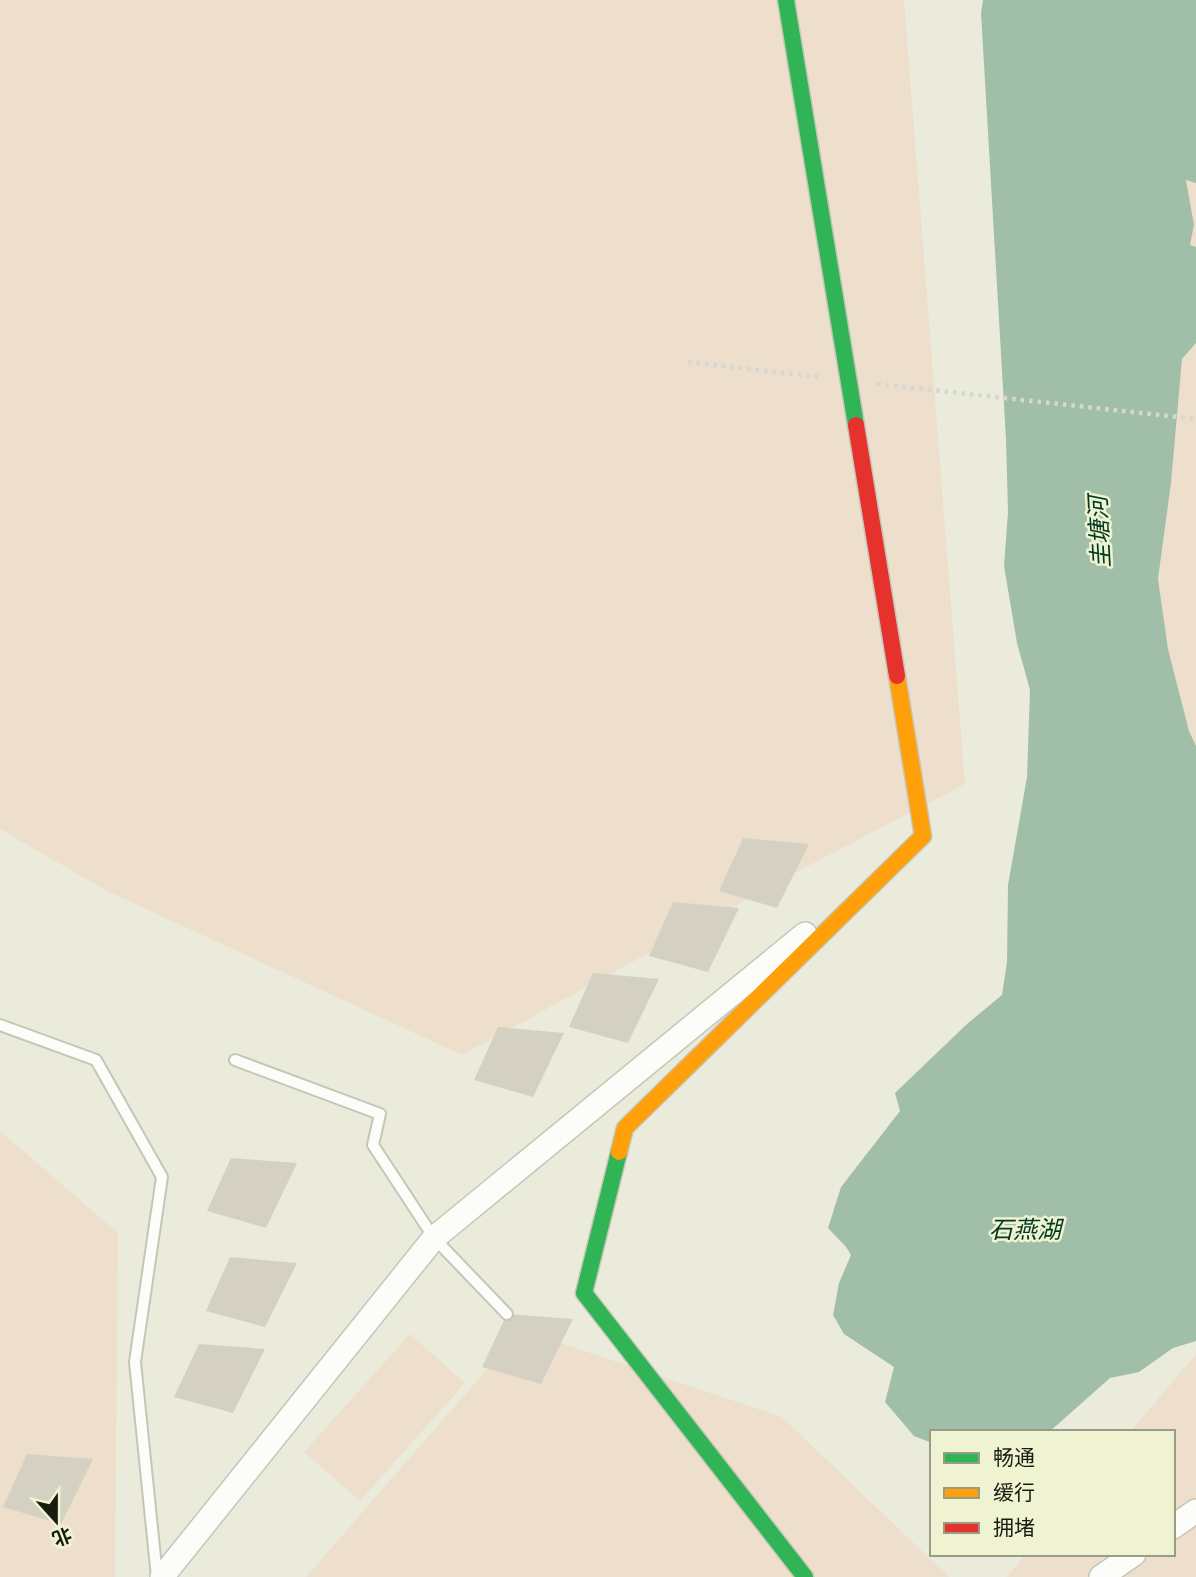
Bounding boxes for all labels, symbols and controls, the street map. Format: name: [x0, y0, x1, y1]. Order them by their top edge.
water label: 圭塘河: [1084, 491, 1117, 569]
water label: 石燕湖: [989, 1216, 1065, 1245]
legend: [930, 1430, 1175, 1556]
text: 畅通: [993, 1446, 1035, 1471]
text: 缓行: [993, 1481, 1035, 1506]
north arrow: [21, 1486, 91, 1556]
text: 拥堵: [993, 1516, 1035, 1541]
text: 北: [49, 1522, 75, 1550]

